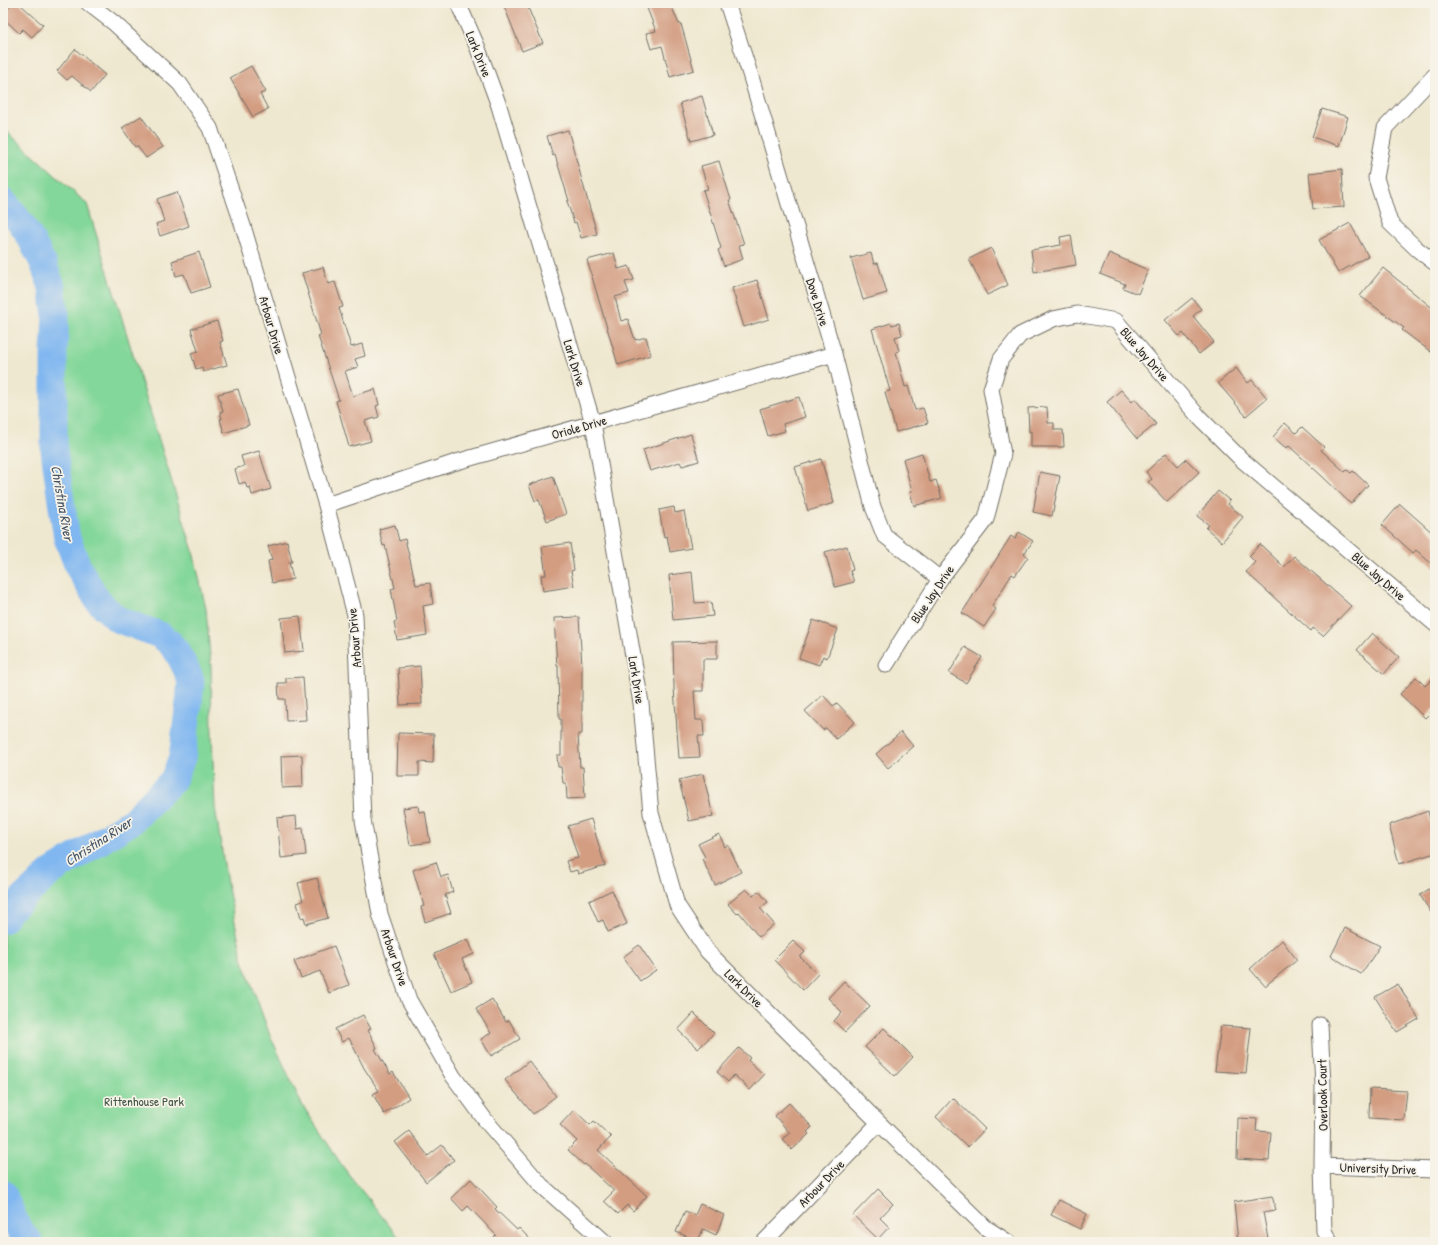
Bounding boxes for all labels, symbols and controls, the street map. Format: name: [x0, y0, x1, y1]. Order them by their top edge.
street label: Lark Drive: [462, 28, 496, 80]
street label: Dove Drive: [802, 276, 834, 328]
street label: Arbour Drive: [255, 294, 289, 356]
street label: Blue Jay Drive: [1116, 323, 1174, 385]
street label: Lark Drive: [559, 338, 591, 388]
street label: Oriole Drive: [549, 411, 609, 443]
water label: Christina River: [47, 464, 79, 544]
street label: Blue Jay Drive: [1348, 547, 1410, 605]
street label: Blue Jay Drive: [906, 561, 958, 627]
street label: Arbour Drive: [342, 608, 366, 668]
street label: Lark Drive: [624, 655, 650, 705]
water label: Christina River: [61, 811, 137, 870]
street label: Arbour Drive: [377, 926, 413, 988]
street label: Lark Drive: [721, 965, 767, 1011]
street label: Overlook Court: [1312, 1058, 1332, 1131]
park label: Rittenhouse Park: [104, 1092, 184, 1110]
street label: Arbour Drive: [794, 1155, 848, 1211]
street label: University Drive: [1339, 1158, 1417, 1178]

